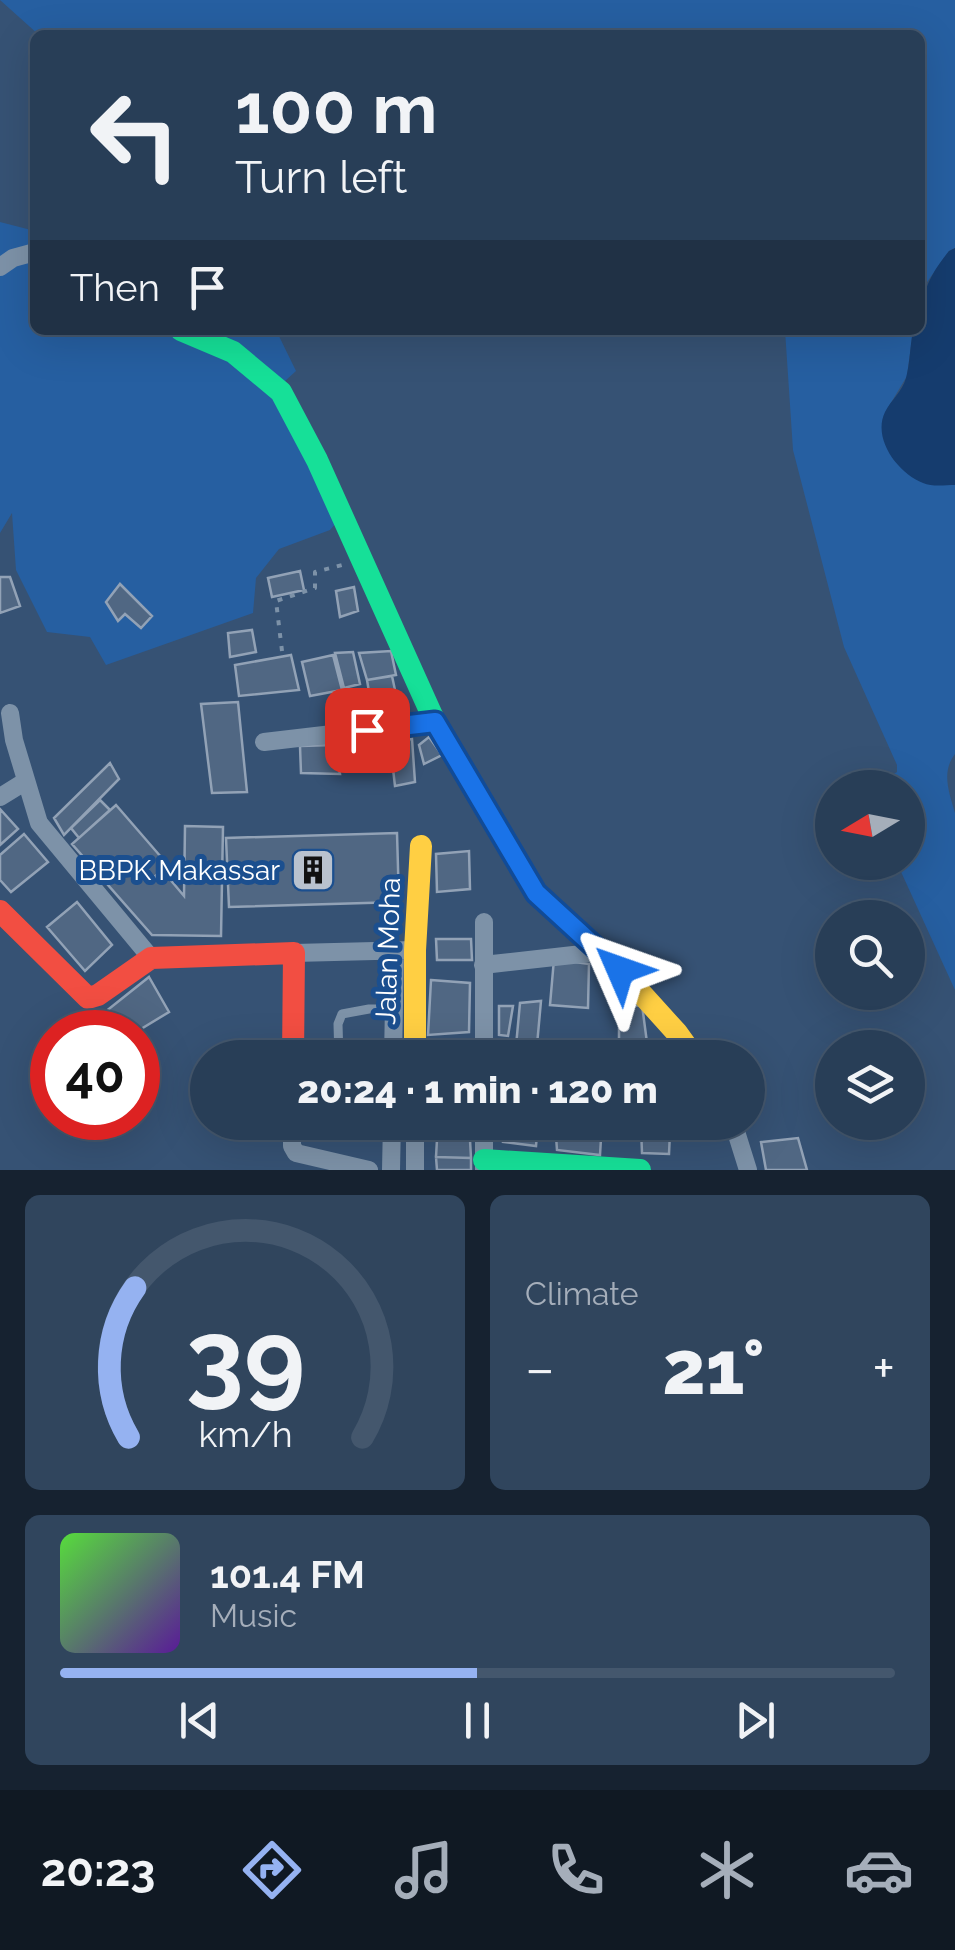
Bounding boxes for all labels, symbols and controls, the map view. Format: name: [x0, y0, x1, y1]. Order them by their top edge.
text: 100 m: [235, 67, 438, 149]
icon: left: [70, 70, 200, 200]
text: Turn left: [235, 151, 407, 204]
icon: arrive: [180, 260, 235, 315]
text: Then: [70, 265, 160, 310]
pin: [325, 688, 410, 773]
icon: arrive: [340, 703, 395, 758]
north arrow: [815, 770, 925, 880]
map controls: [815, 770, 925, 1140]
building icon: BBPK Makassar: [290, 847, 336, 893]
place label: BBPK Makassar: [79, 854, 280, 887]
street label: Jalan Moha: [369, 877, 407, 1025]
button: search: [815, 900, 925, 1010]
position arrow: [568, 918, 672, 1022]
speed limit sign: 40: [30, 1010, 160, 1140]
button: layers: [815, 1030, 925, 1140]
text: 20:24 · 1 min · 120 m: [297, 1067, 658, 1112]
text: Climate: [525, 1275, 639, 1312]
text: 39: [185, 1297, 305, 1419]
text: 21°: [662, 1323, 765, 1412]
text: −: [525, 1336, 555, 1401]
text: +: [872, 1336, 895, 1401]
text: km/h: [198, 1413, 292, 1455]
text: 101.4 FM: [210, 1552, 365, 1597]
text: Music: [210, 1597, 297, 1634]
icon: previous: [172, 1693, 227, 1748]
icon: pause: [450, 1693, 505, 1748]
icon: next: [728, 1693, 783, 1748]
icon: directions: [237, 1835, 307, 1905]
icon: music: [389, 1835, 459, 1905]
icon: phone: [541, 1835, 611, 1905]
icon: climate: [692, 1835, 762, 1905]
icon: car: [844, 1835, 914, 1905]
text: 20:23: [41, 1844, 155, 1897]

